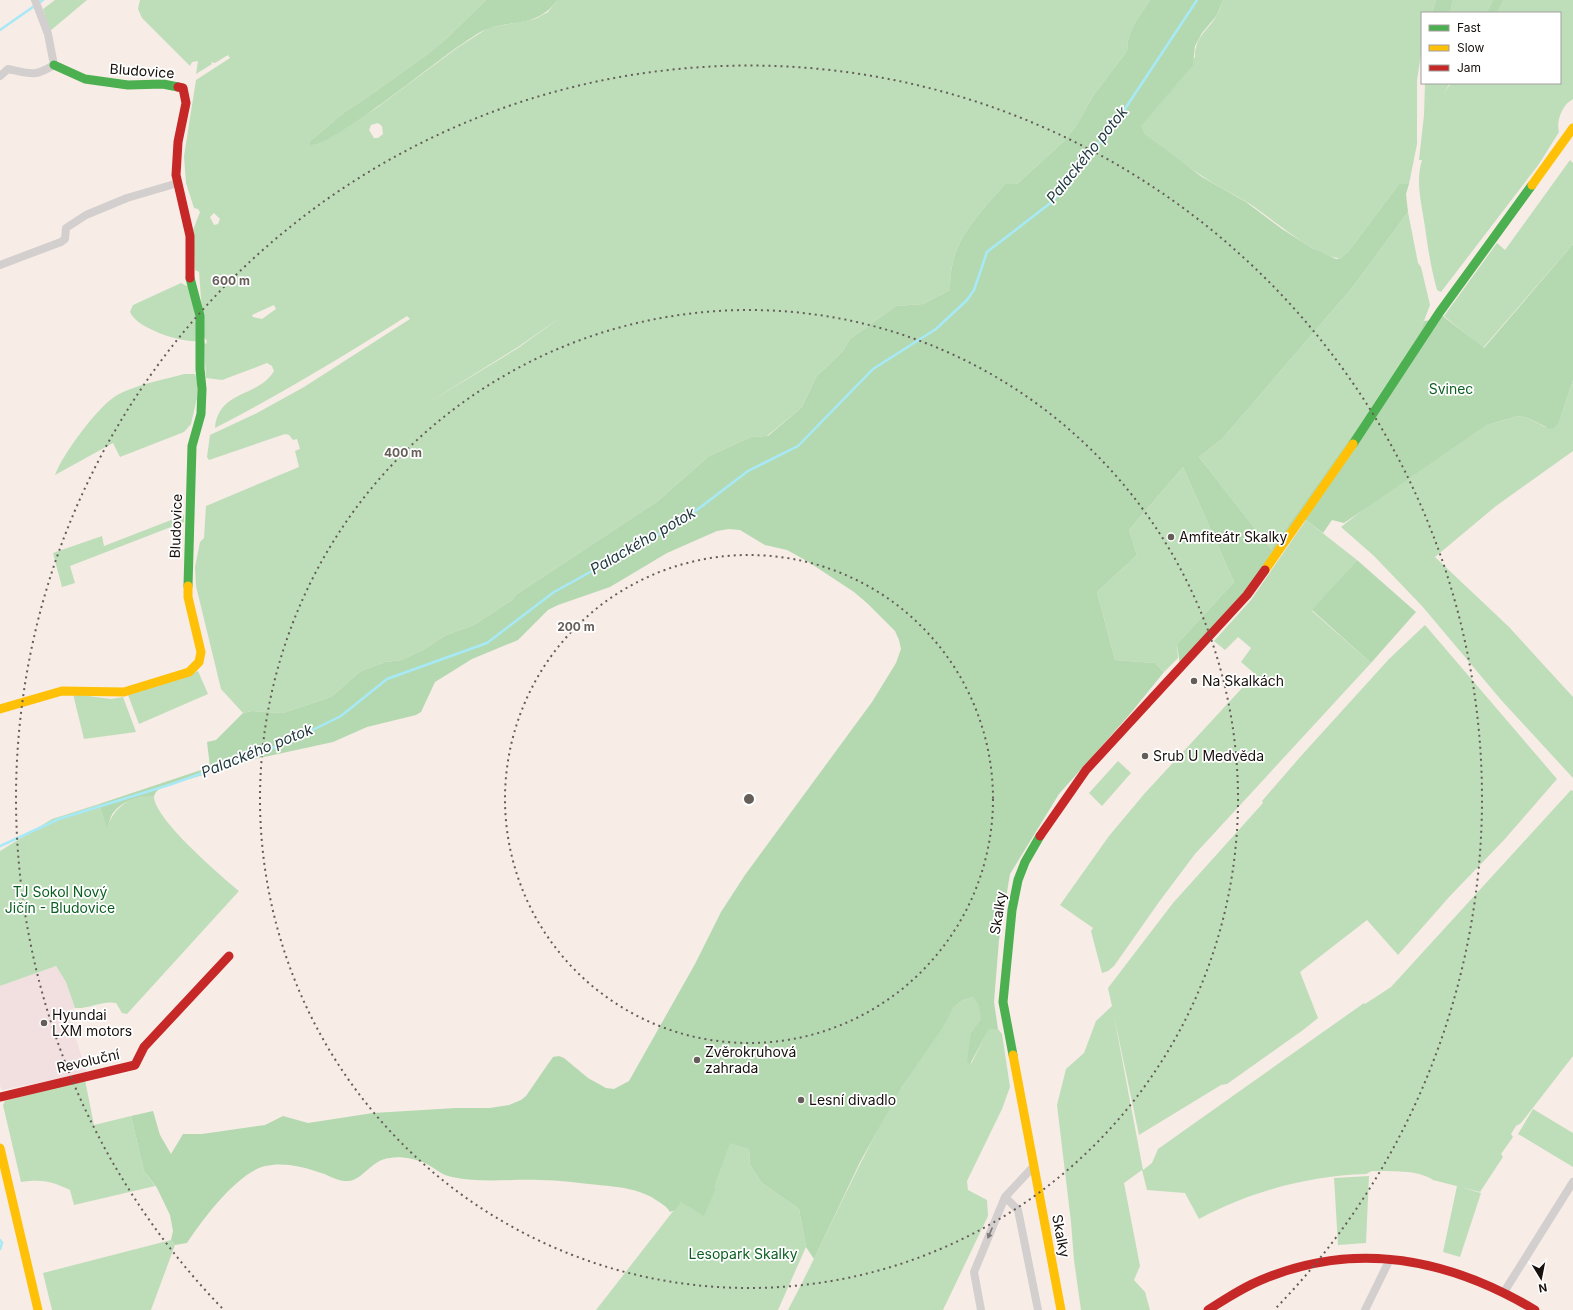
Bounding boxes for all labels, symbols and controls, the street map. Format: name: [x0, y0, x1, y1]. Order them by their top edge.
legend: [1421, 12, 1561, 84]
text: Fast: [1457, 20, 1481, 35]
text: Slow: [1457, 40, 1485, 55]
street label: Bludovice: [109, 60, 175, 81]
text: Jam: [1457, 60, 1481, 75]
water label: Palackého potok: [1042, 102, 1132, 207]
text: 600 m: [212, 273, 250, 288]
park label: Svinec: [1429, 380, 1473, 397]
text: 400 m: [384, 445, 422, 460]
street label: Bludovice: [166, 493, 185, 559]
water label: Palackého potok: [586, 502, 700, 579]
place label: Amfiteátr Skalky: [1179, 528, 1287, 545]
marker: Amfiteátr Skalky: [1166, 532, 1176, 542]
text: 200 m: [557, 619, 595, 634]
place label: Na Skalkách: [1202, 672, 1284, 689]
marker: Na Skalkách: [1189, 676, 1199, 686]
water label: Palackého potok: [198, 719, 316, 782]
place label: Srub U Medvěda: [1153, 747, 1264, 764]
marker: Srub U Medvěda: [1140, 751, 1150, 761]
centre of rings: [742, 792, 756, 806]
park label: TJ Sokol Nový Jičín - Bludovice: [5, 883, 115, 916]
street label: Skalky: [986, 890, 1009, 936]
place label: Hyundai LXM motors: [52, 1006, 132, 1039]
marker: Hyundai LXM motors: [39, 1018, 49, 1028]
place label: Zvěrokruhová zahrada: [705, 1043, 796, 1076]
street label: Revoluční: [55, 1045, 122, 1076]
marker: Zvěrokruhová zahrada: [692, 1055, 702, 1065]
place label: Lesní divadlo: [809, 1091, 896, 1108]
marker: Lesní divadlo: [796, 1095, 806, 1105]
street label: Skalky: [1049, 1213, 1074, 1259]
one-way arrow: [987, 1228, 993, 1239]
park label: Lesopark Skalky: [688, 1245, 798, 1262]
north arrow: [1521, 1258, 1561, 1298]
text: N: [1537, 1280, 1548, 1295]

